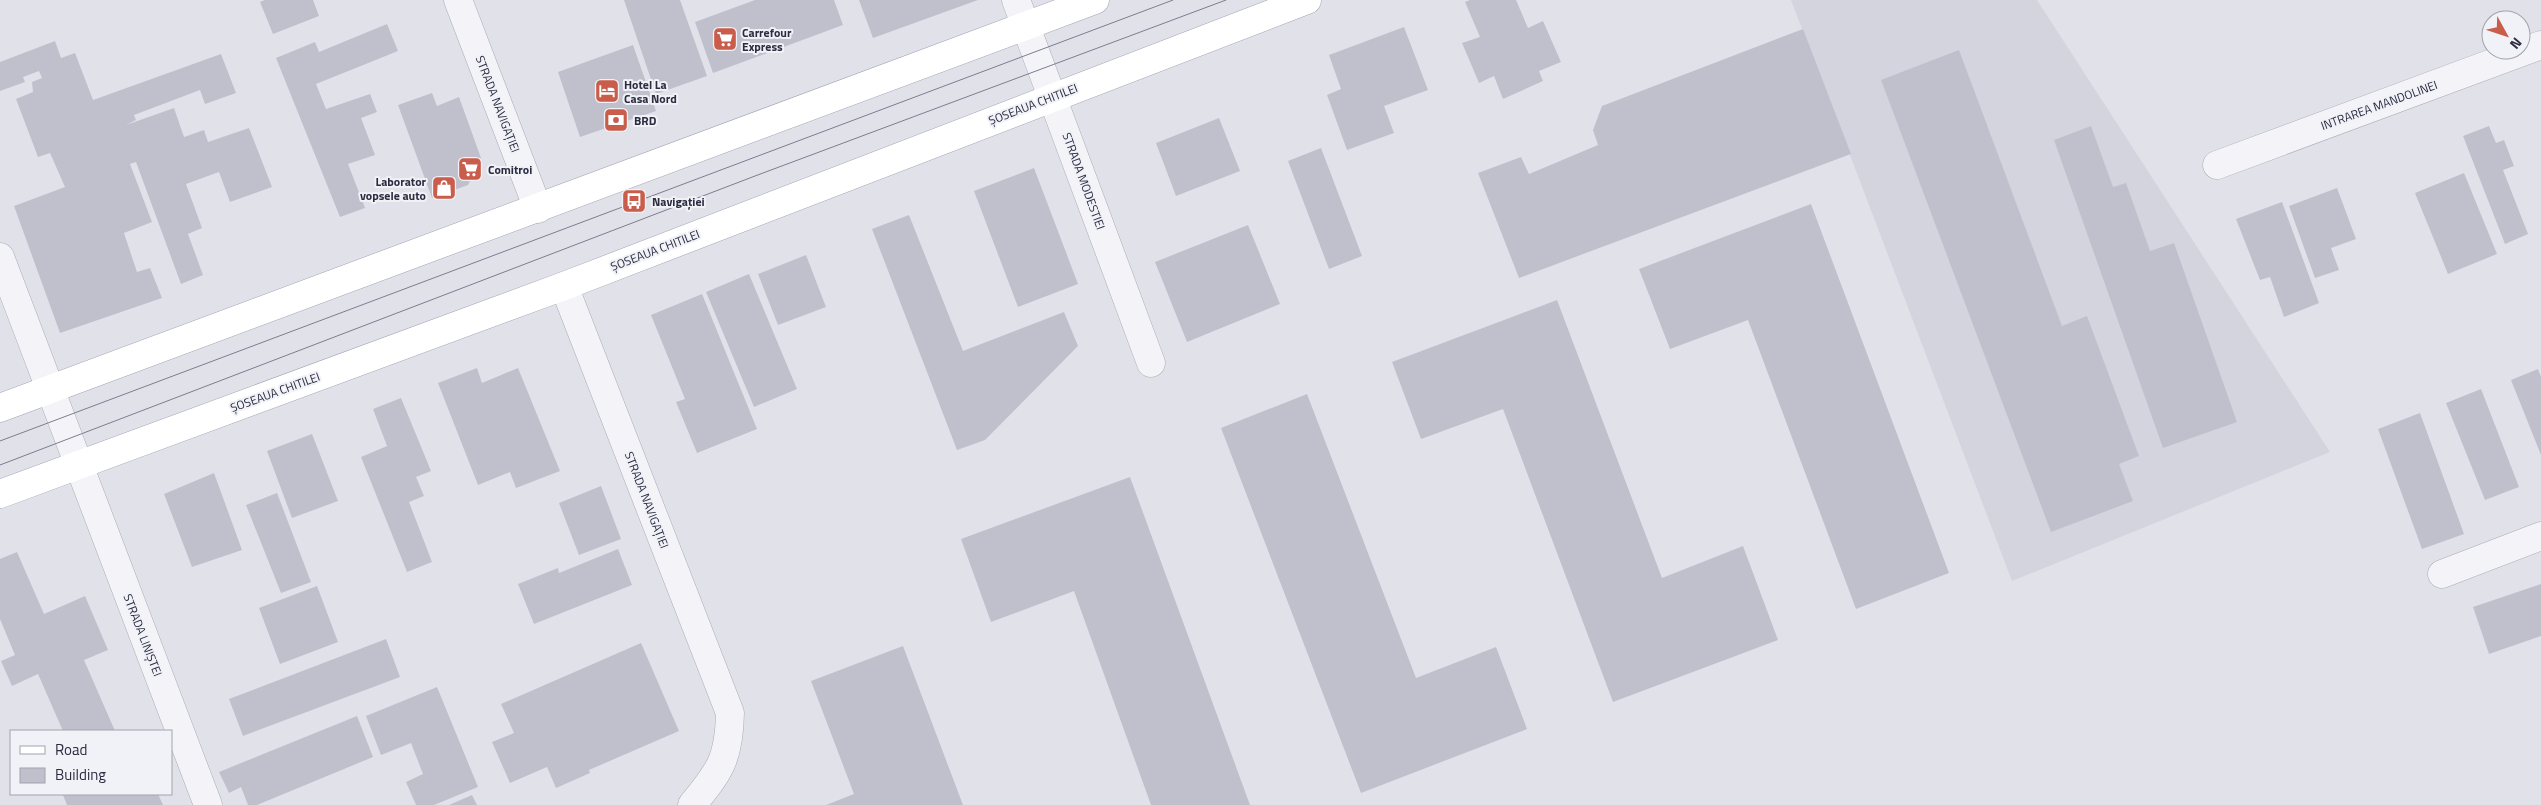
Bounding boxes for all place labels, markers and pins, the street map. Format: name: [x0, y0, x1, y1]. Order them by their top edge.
place label: Carrefour Express: [742, 23, 792, 56]
supermarket icon: Carrefour Express: [712, 26, 738, 52]
place label: Hotel La Casa Nord: [624, 75, 677, 108]
hotel icon: Hotel La Casa Nord: [594, 78, 620, 104]
bank icon: BRD: [603, 107, 629, 133]
place label: BRD: [634, 111, 657, 130]
supermarket icon: Comitroi: [457, 156, 483, 182]
place label: Comitroi: [488, 160, 532, 179]
place label: Laborator vopsele auto: [360, 172, 427, 205]
shop icon: Laborator vopsele auto: [431, 175, 457, 201]
bus stop icon: Navigației: [621, 188, 647, 214]
place label: Navigației: [652, 192, 705, 211]

